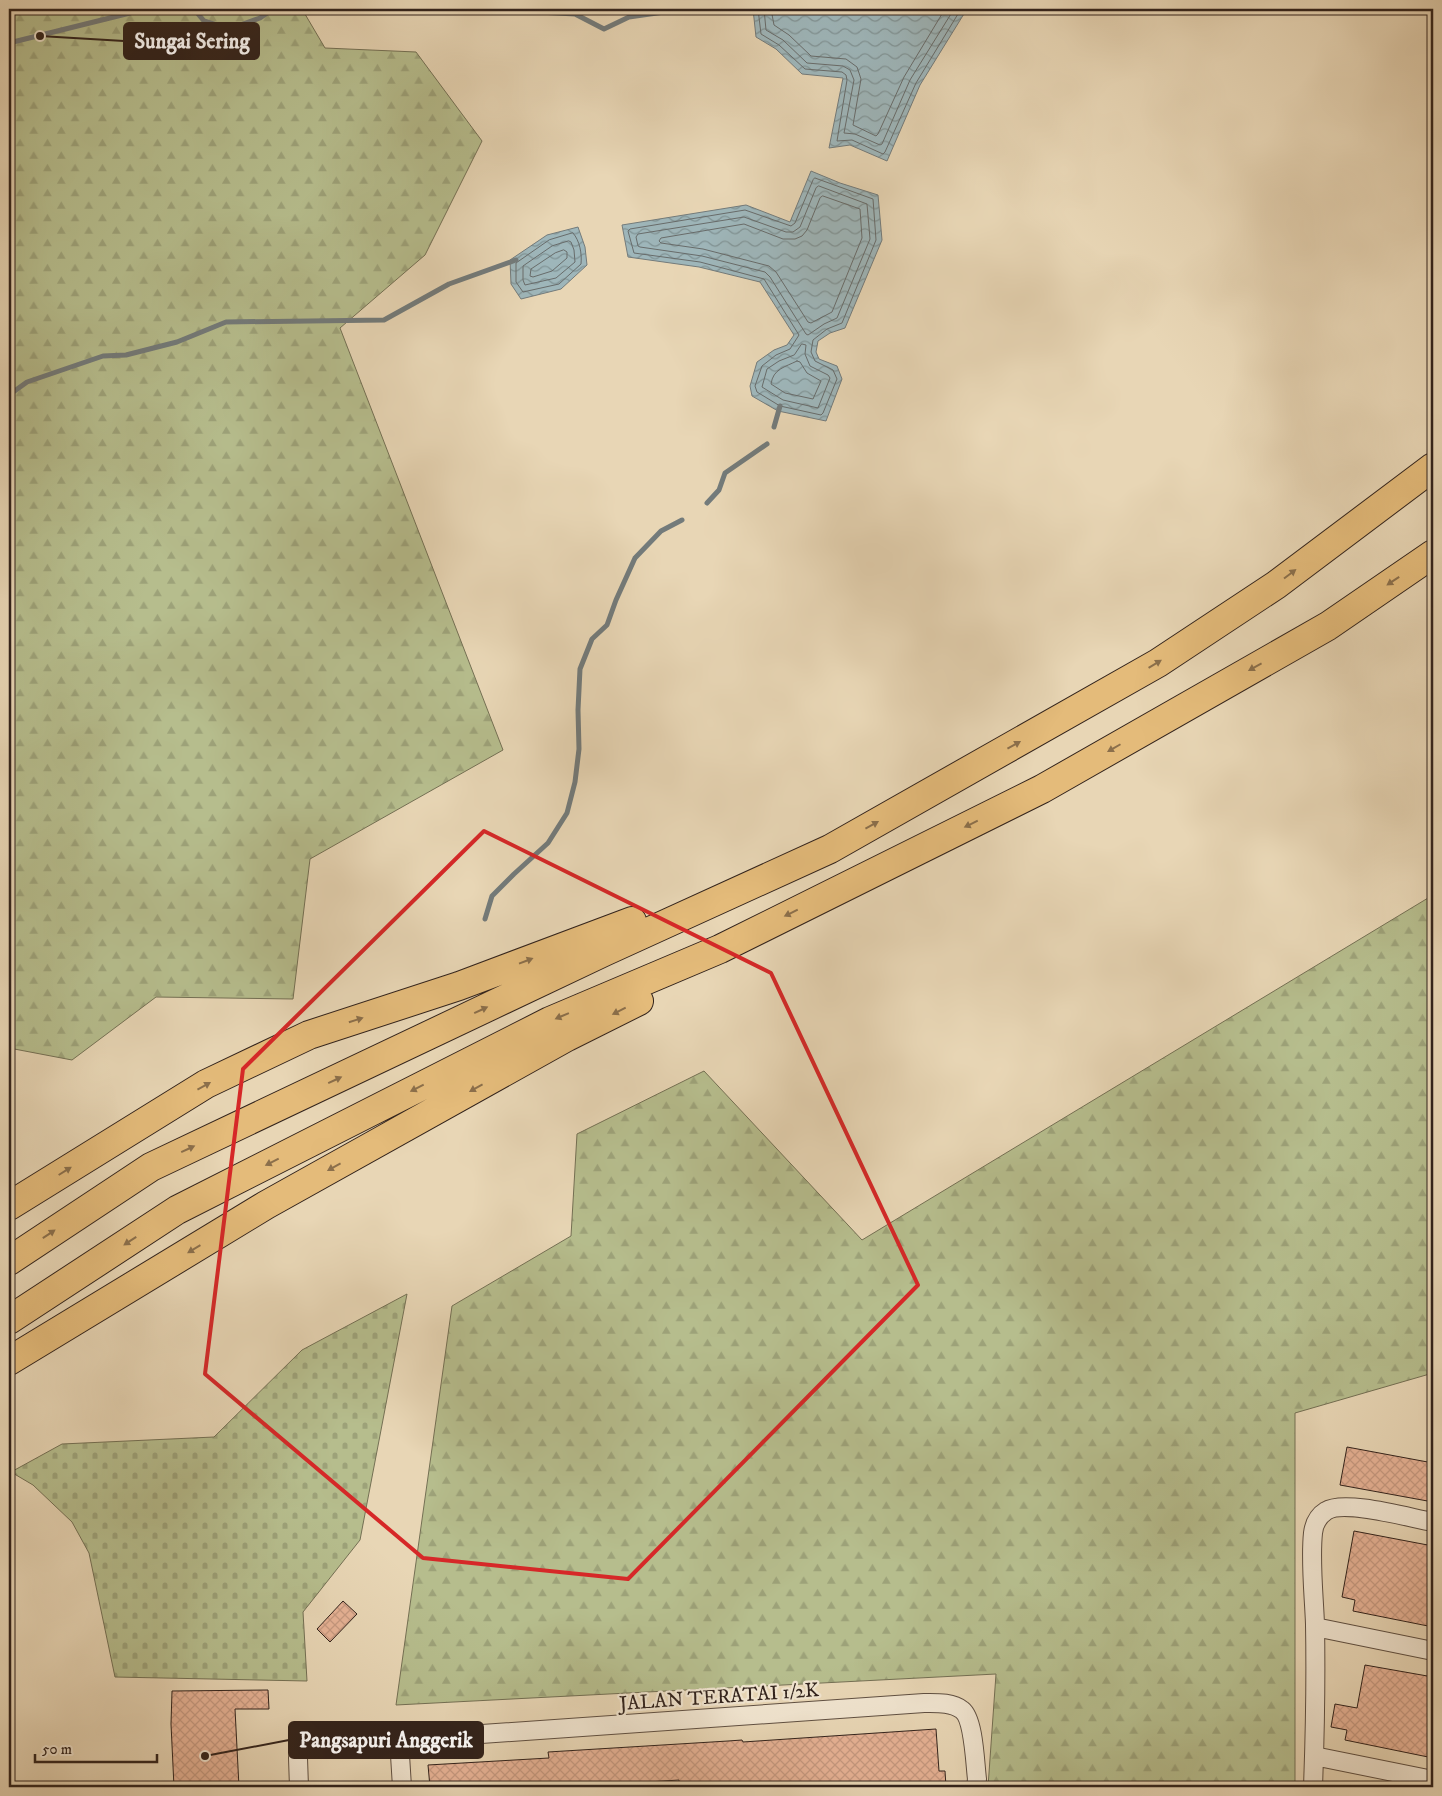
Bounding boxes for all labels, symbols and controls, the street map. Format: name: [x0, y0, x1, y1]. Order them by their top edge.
callout: Sungai Sering: [124, 23, 259, 59]
text: Sungai Sering: [134, 29, 250, 55]
one-way arrow: [1283, 569, 1296, 580]
one-way arrow: [1386, 577, 1400, 586]
one-way arrow: [1148, 660, 1161, 669]
one-way arrow: [1248, 663, 1262, 671]
one-way arrow: [1006, 741, 1021, 749]
one-way arrow: [1107, 743, 1121, 752]
one-way arrow: [865, 820, 879, 829]
one-way arrow: [964, 821, 978, 829]
one-way arrow: [784, 909, 798, 917]
one-way arrow: [518, 957, 533, 964]
one-way arrow: [474, 1006, 488, 1014]
one-way arrow: [612, 1007, 626, 1015]
one-way arrow: [555, 1012, 569, 1020]
one-way arrow: [348, 1016, 363, 1023]
one-way arrow: [327, 1075, 342, 1084]
one-way arrow: [196, 1082, 211, 1090]
one-way arrow: [410, 1084, 424, 1092]
one-way arrow: [468, 1084, 483, 1092]
one-way arrow: [181, 1145, 195, 1153]
one-way arrow: [265, 1158, 279, 1166]
one-way arrow: [326, 1163, 341, 1171]
one-way arrow: [58, 1166, 72, 1175]
one-way arrow: [43, 1229, 56, 1239]
one-way arrow: [123, 1236, 137, 1245]
one-way arrow: [187, 1244, 200, 1254]
street label: JALAN TERATAI 1/2K: [617, 1678, 820, 1717]
callout: Pangsapuri Anggerik: [289, 1722, 483, 1758]
text: Pangsapuri Anggerik: [299, 1728, 473, 1754]
scale bar: [35, 1731, 158, 1763]
text: 50 m: [42, 1740, 72, 1759]

